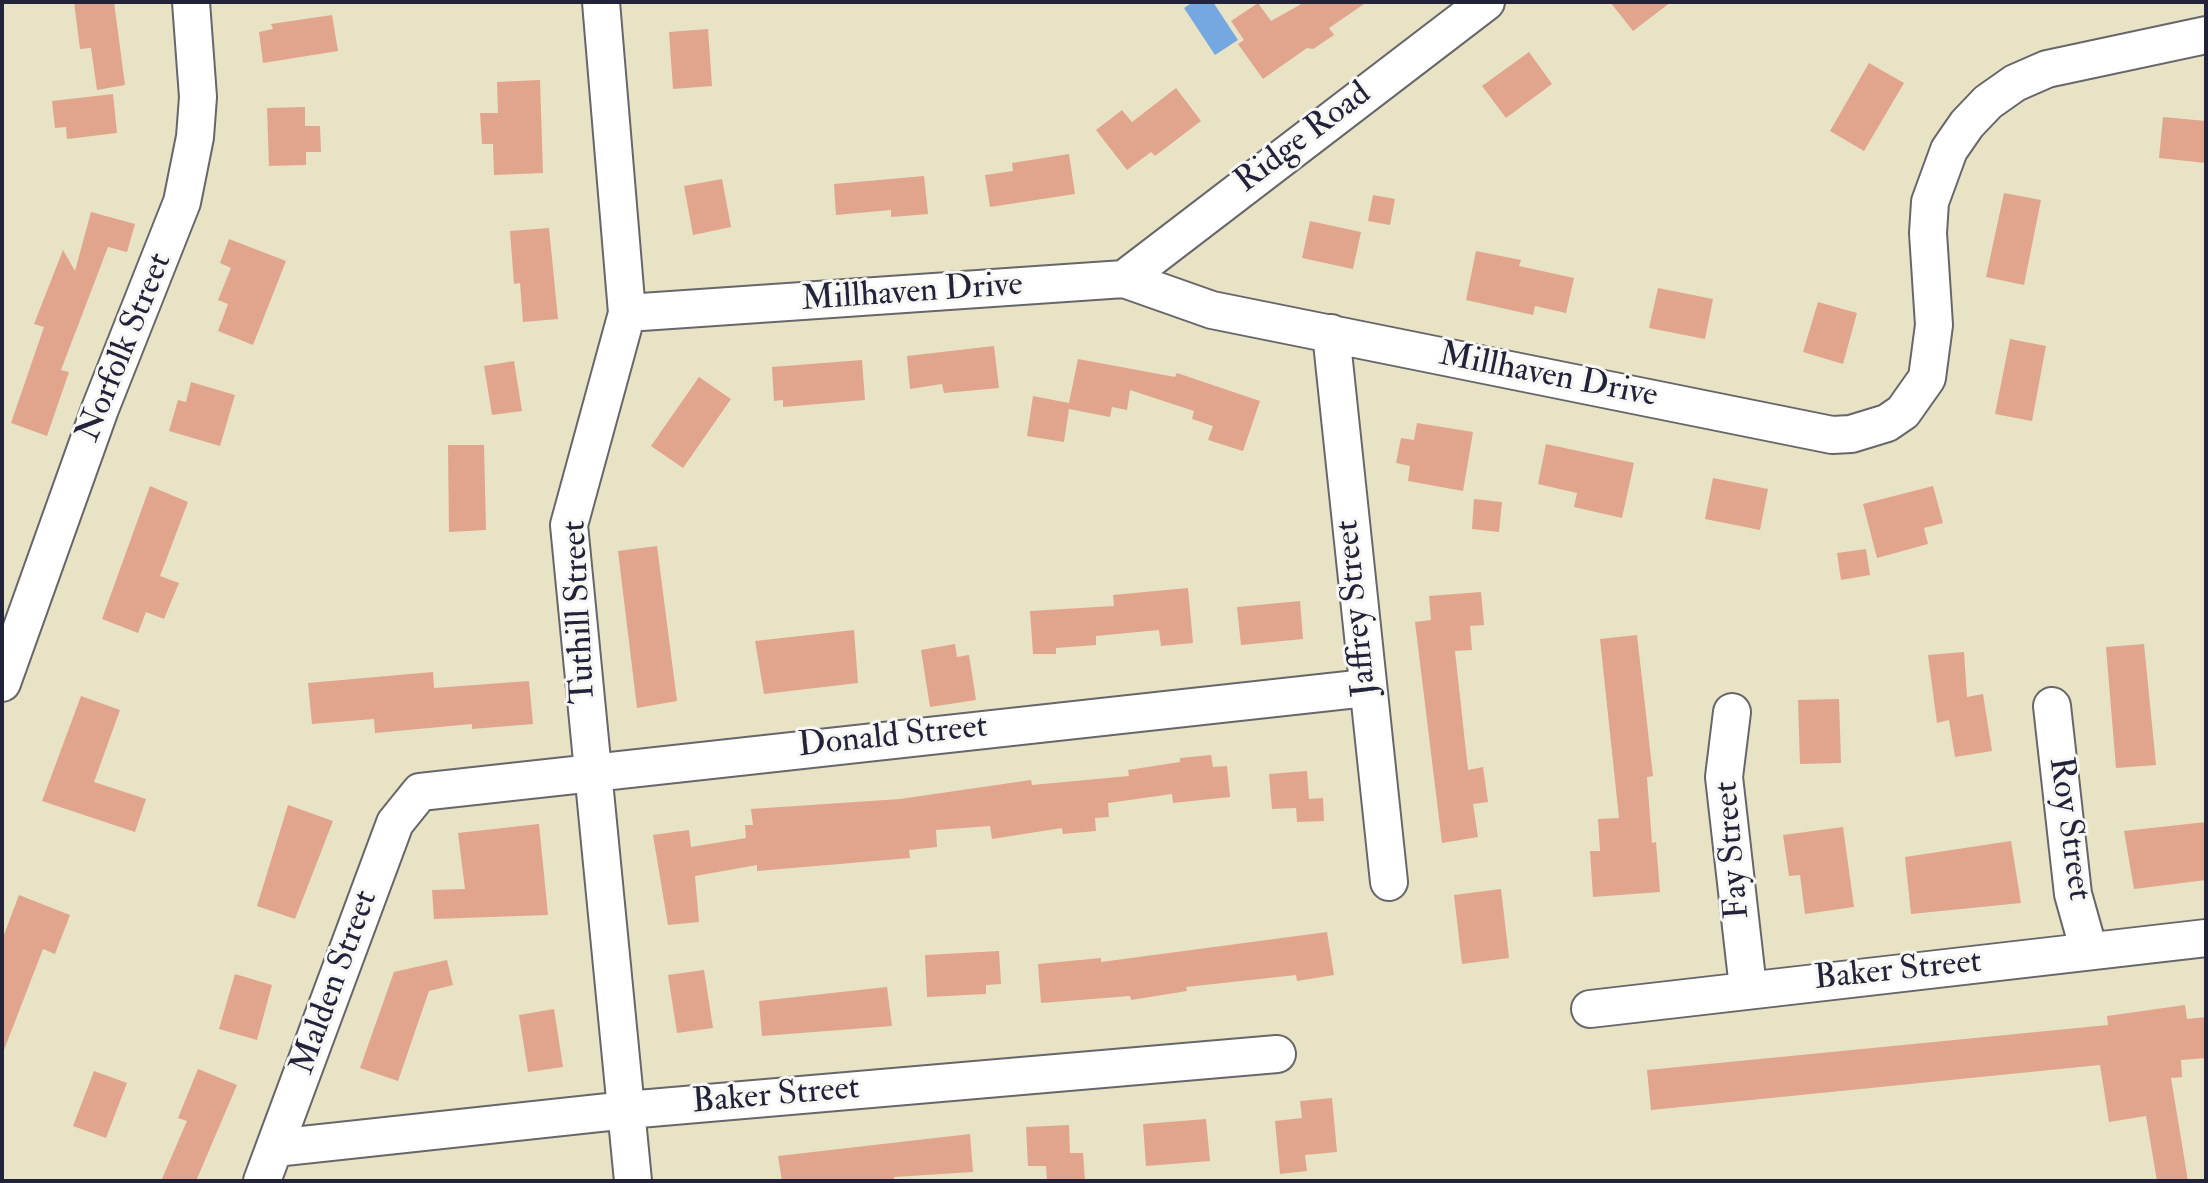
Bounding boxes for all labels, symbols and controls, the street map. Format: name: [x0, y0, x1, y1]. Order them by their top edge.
street label: Ridge Road: [1228, 75, 1380, 203]
street label: Norfolk Street: [70, 248, 182, 448]
street label: Millhaven Drive: [800, 266, 1024, 322]
street label: Millhaven Drive: [1435, 336, 1661, 418]
street label: Jaffrey Street: [1328, 518, 1388, 698]
street label: Tuthill Street: [556, 519, 606, 705]
street label: Donald Street: [796, 708, 990, 768]
street label: Roy Street: [2038, 755, 2098, 903]
street label: Fay Street: [1708, 779, 1760, 921]
street label: Malden Street: [284, 885, 388, 1081]
street label: Baker Street: [1812, 943, 1984, 1001]
street label: Baker Street: [691, 1069, 861, 1125]

